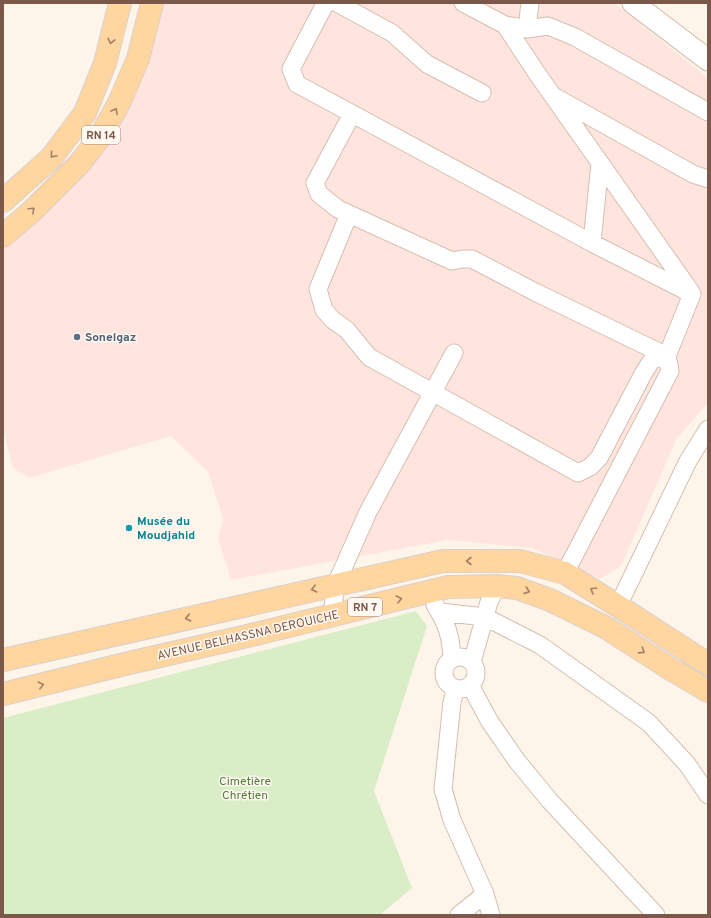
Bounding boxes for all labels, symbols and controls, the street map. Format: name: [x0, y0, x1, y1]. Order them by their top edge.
one-way arrow: [107, 38, 115, 44]
one-way arrow: [110, 108, 117, 115]
road number: RN 14: [82, 126, 120, 144]
one-way arrow: [50, 151, 57, 158]
one-way arrow: [27, 207, 35, 215]
place label: Sonelgaz: [85, 330, 136, 346]
marker: Sonelgaz: [72, 332, 82, 342]
place label: Musée du Moudjahid: [137, 514, 195, 544]
marker: Musée du Moudjahid: [124, 523, 134, 533]
one-way arrow: [466, 557, 472, 565]
one-way arrow: [311, 585, 318, 593]
one-way arrow: [523, 586, 530, 595]
one-way arrow: [590, 588, 597, 595]
one-way arrow: [396, 596, 402, 604]
road number: RN 7: [348, 598, 382, 616]
street label: AVENUE BELHASSNA DEROUICHE: [156, 607, 341, 665]
one-way arrow: [184, 613, 191, 621]
one-way arrow: [638, 646, 645, 654]
one-way arrow: [37, 681, 44, 690]
park label: Cimetière Chrétien: [219, 774, 271, 804]

